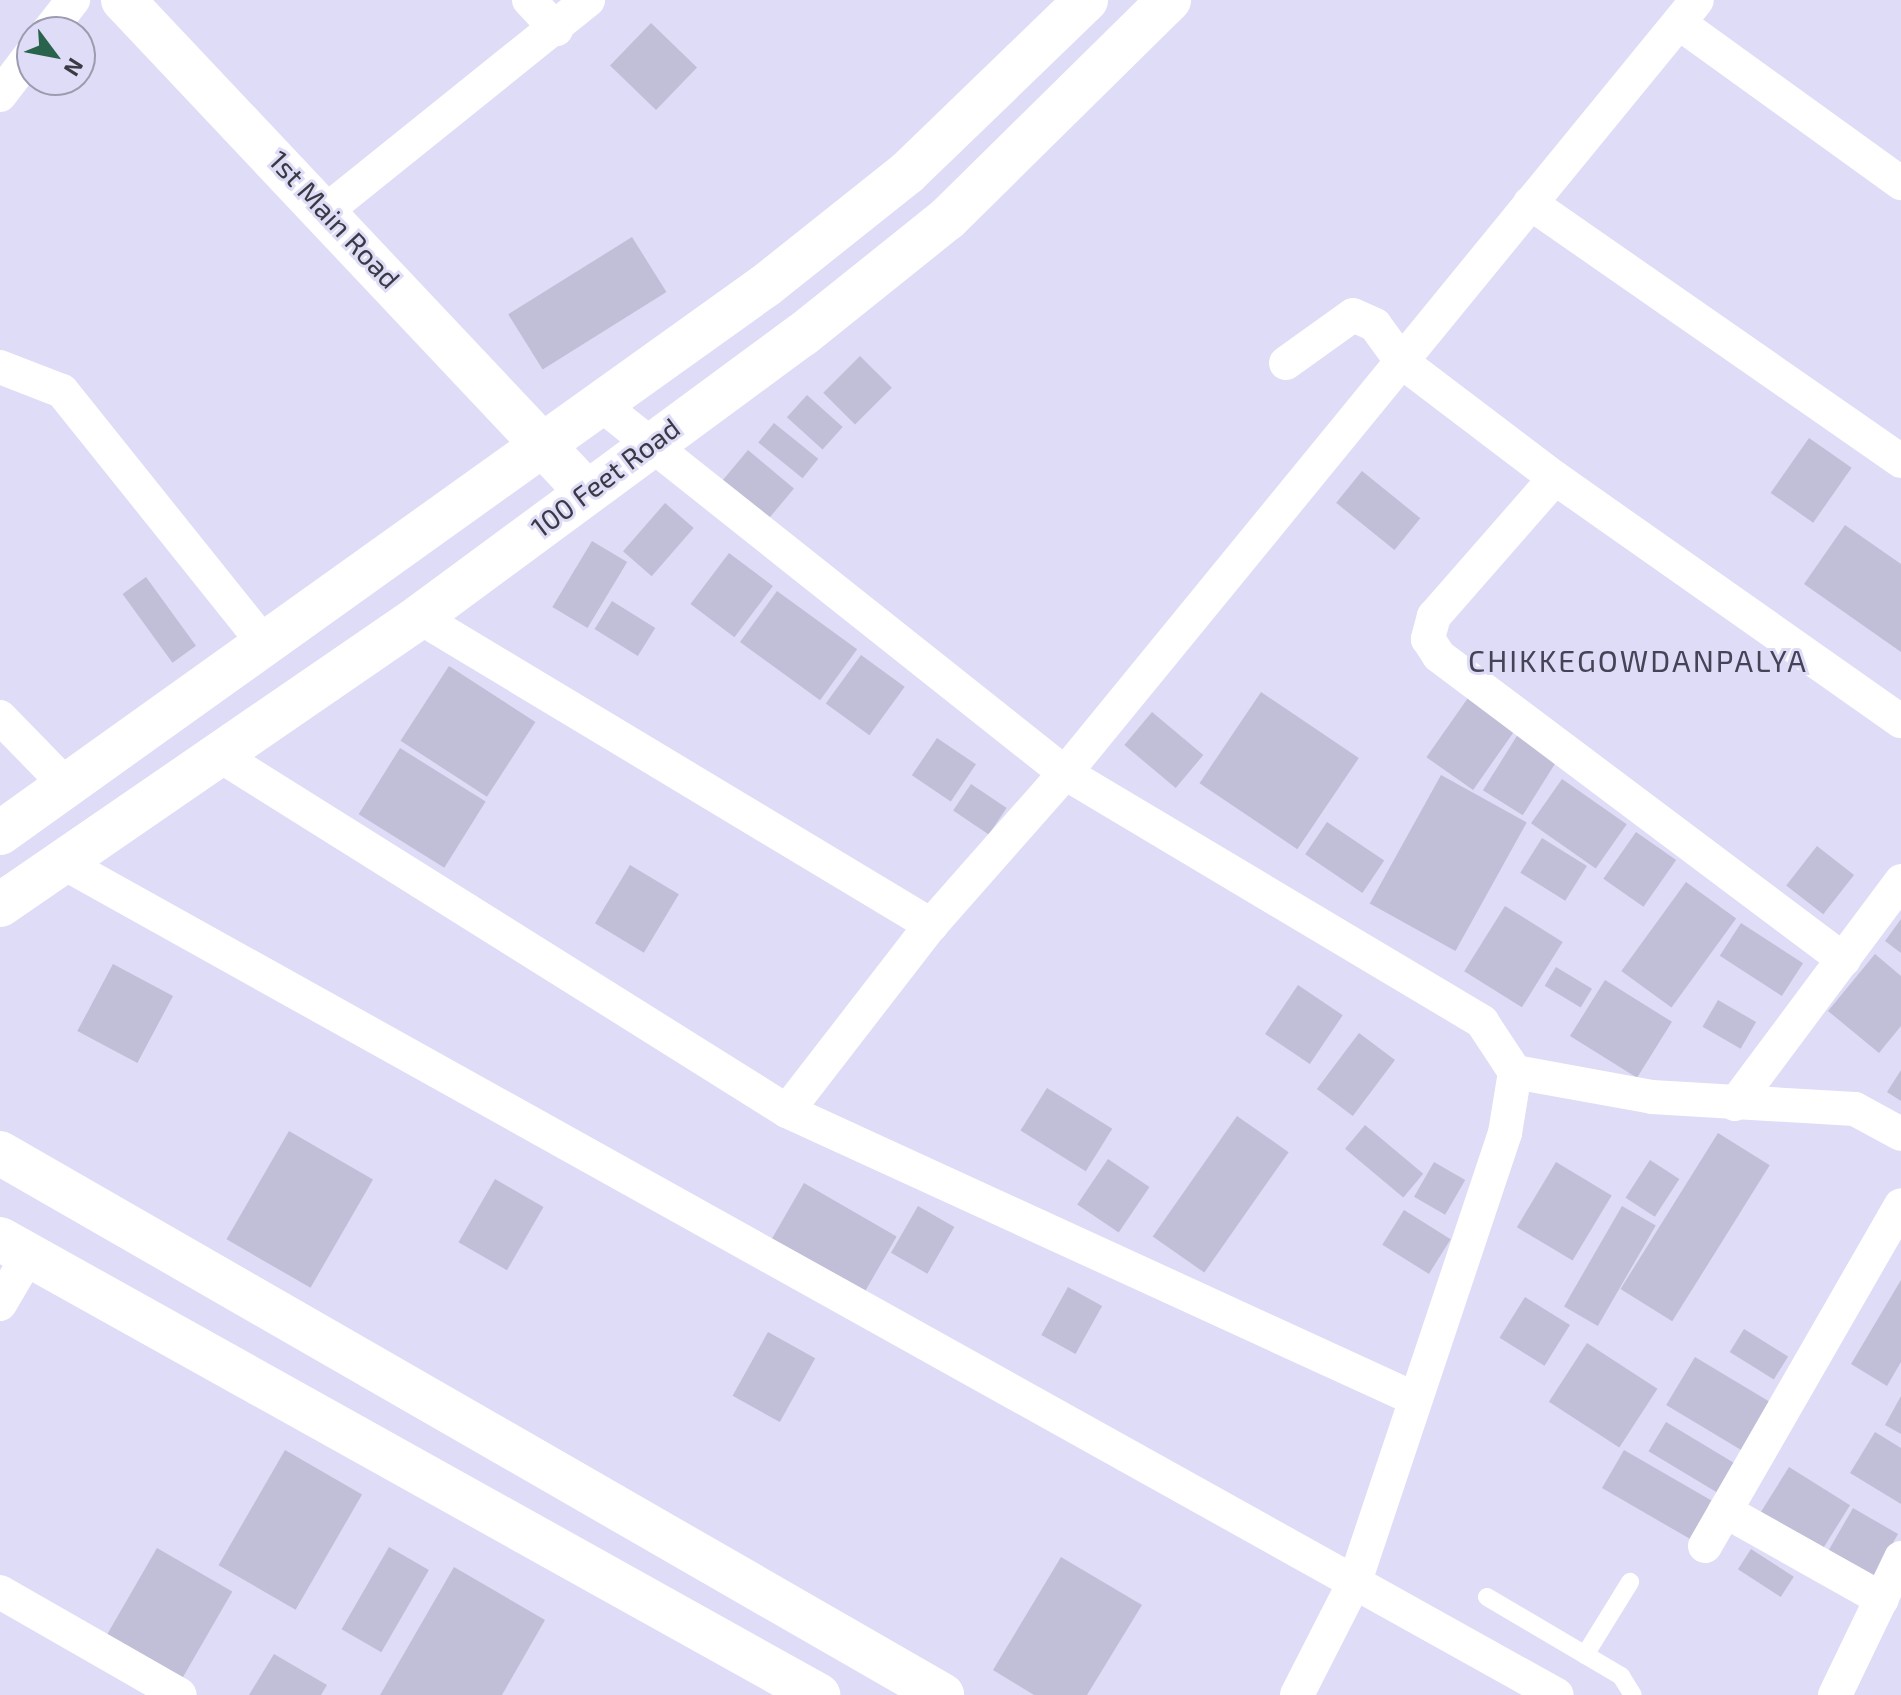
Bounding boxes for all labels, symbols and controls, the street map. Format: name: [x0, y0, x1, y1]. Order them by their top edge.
north arrow: [16, 16, 96, 96]
text: N: [59, 54, 90, 81]
street label: 1st Main Road: [263, 143, 407, 295]
street label: 100 Feet Road: [524, 410, 686, 544]
district label: CHIKKEGOWDANPALYA: [1468, 642, 1808, 678]

